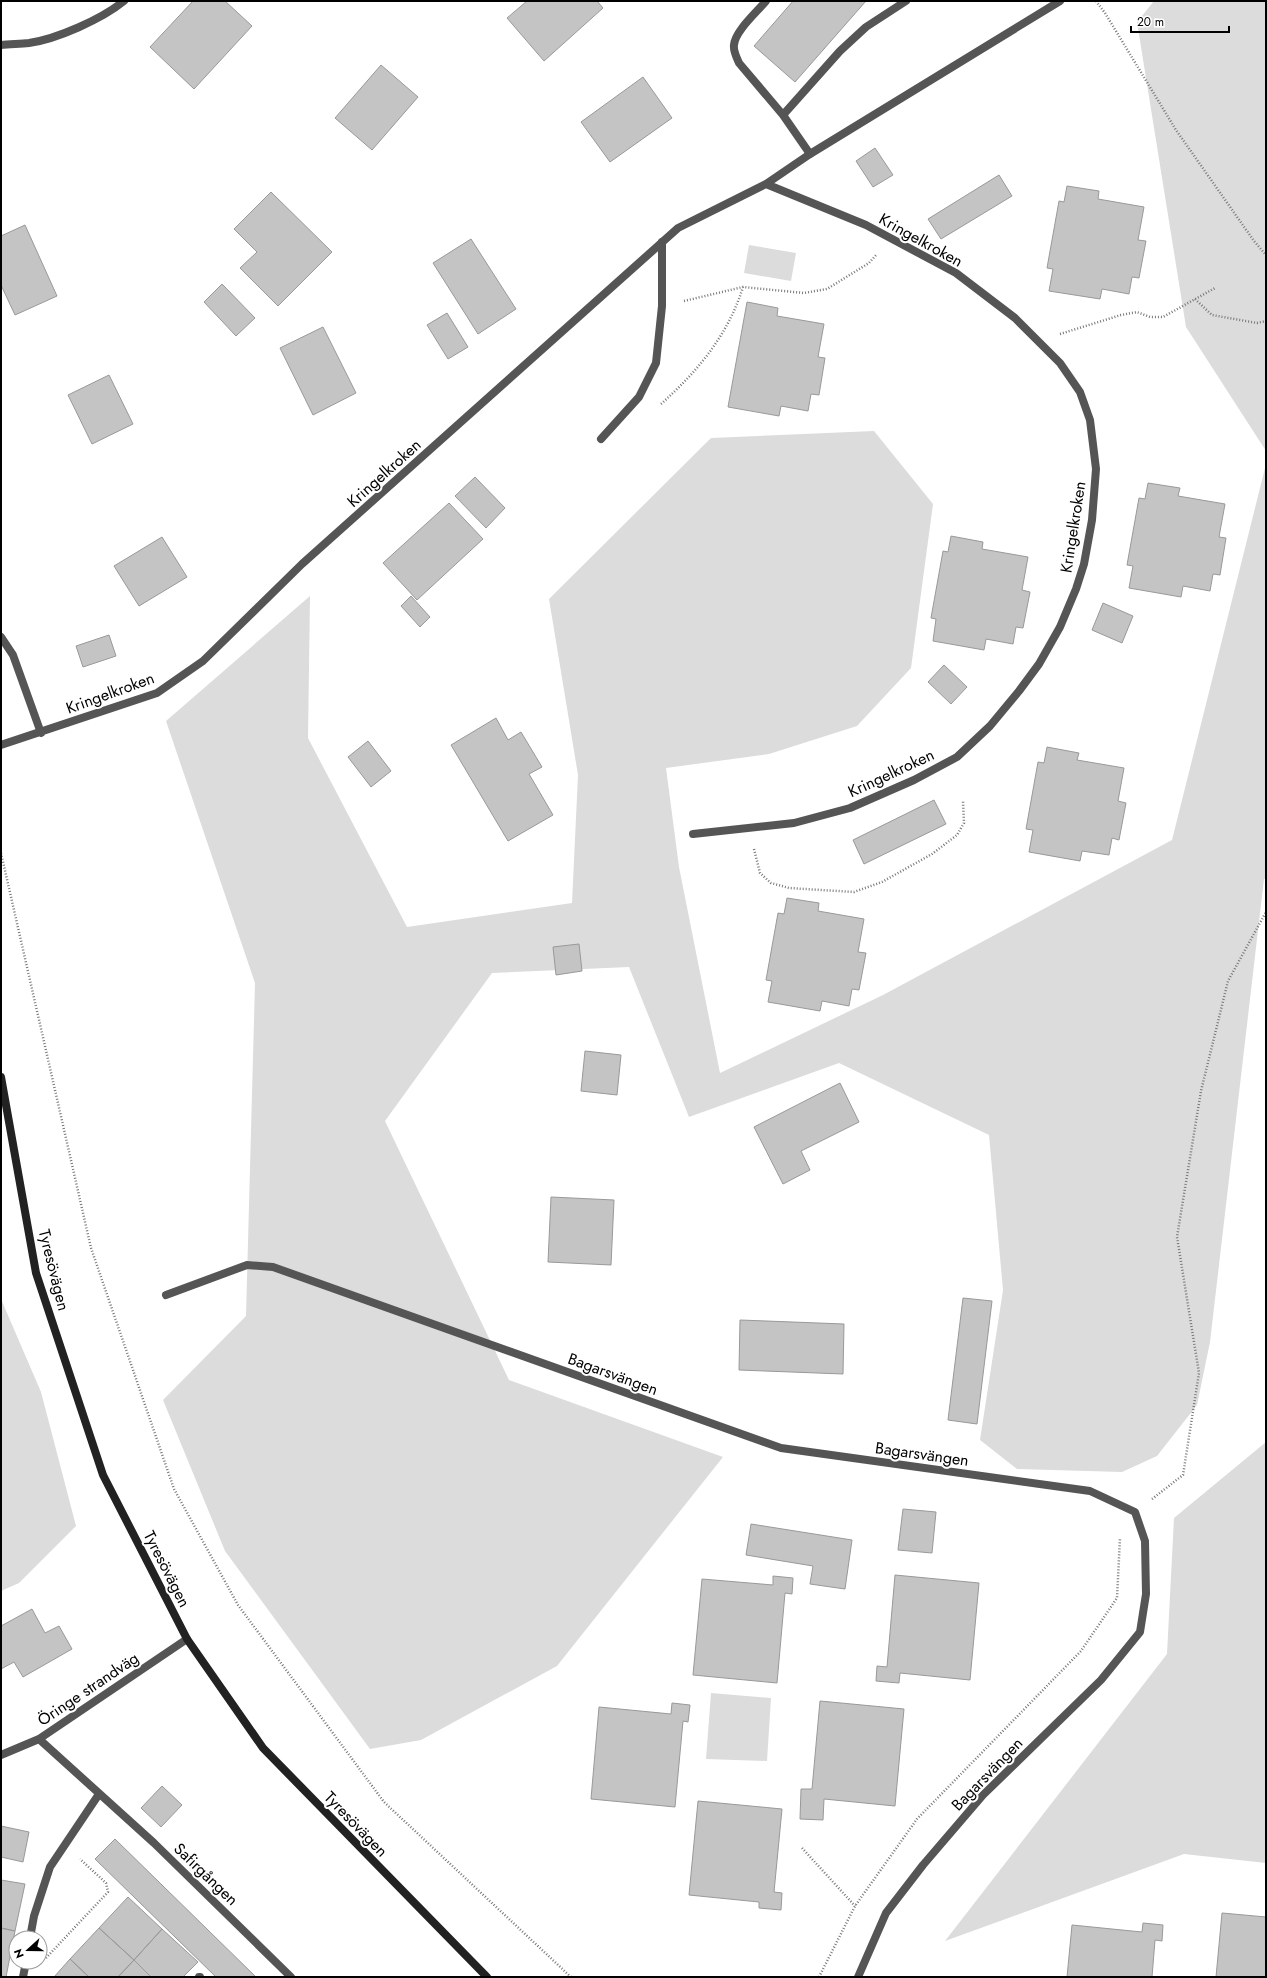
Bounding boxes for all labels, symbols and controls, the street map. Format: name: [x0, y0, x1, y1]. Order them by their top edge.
scale bar: [1131, 8, 1229, 34]
text: 20 m: [1137, 13, 1164, 31]
street label: Kringelkroken: [875, 207, 967, 273]
street label: Kringelkroken: [342, 433, 426, 513]
street label: Kringelkroken: [1054, 479, 1092, 575]
street label: Kringelkroken: [63, 666, 157, 720]
street label: Kringelkroken: [844, 743, 938, 803]
street label: Tyresövägen: [33, 1227, 75, 1313]
street label: Bagarsvängen: [565, 1347, 661, 1401]
street label: Bagarsvängen: [874, 1436, 970, 1472]
street label: Tyresövägen: [138, 1527, 196, 1611]
street label: Öringe strandväg: [33, 1647, 143, 1731]
street label: Bagarsvängen: [946, 1732, 1028, 1816]
street label: Tyresövägen: [319, 1786, 393, 1862]
street label: Safirgången: [169, 1837, 243, 1911]
north arrow: [8, 1930, 48, 1970]
text: N: [10, 1947, 28, 1961]

